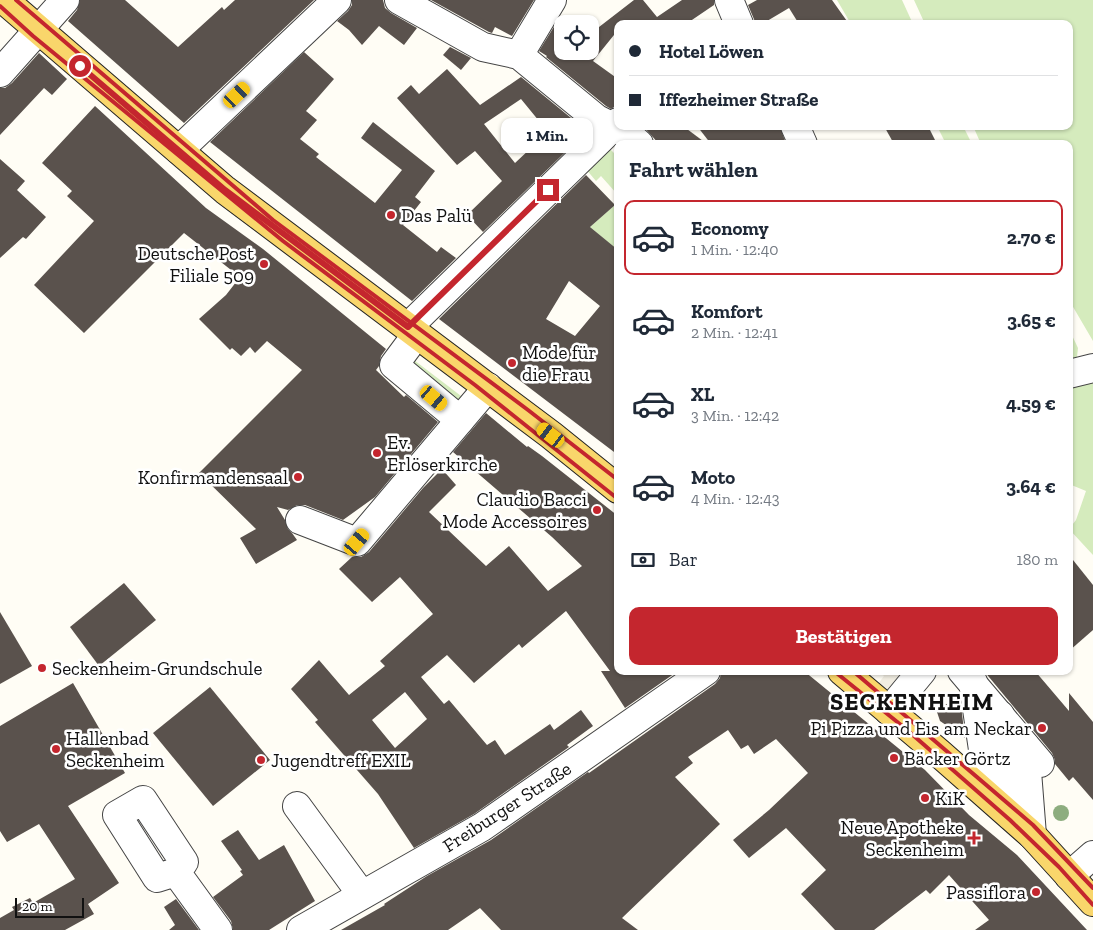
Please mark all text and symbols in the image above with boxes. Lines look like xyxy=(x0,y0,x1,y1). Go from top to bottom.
map controls xyxy=(554,15,599,60)
button: locate xyxy=(554,15,599,60)
text: Hotel Löwen xyxy=(659,40,764,63)
route start xyxy=(69,55,91,77)
car xyxy=(220,79,253,111)
text: Iffezheimer Straße xyxy=(659,88,818,111)
callout: 1 Min. xyxy=(502,118,594,152)
text: 1 Min. xyxy=(526,126,568,145)
text: Fahrt wählen xyxy=(629,156,758,183)
route end xyxy=(537,179,559,201)
place label: Das Palü xyxy=(401,204,472,227)
marker: Das Palü xyxy=(385,209,397,221)
icon: car xyxy=(631,215,676,260)
text: Economy xyxy=(691,217,769,240)
text: 2.70 € xyxy=(1007,226,1056,249)
text: 1 Min. · 12:40 xyxy=(691,240,779,259)
place label: Deutsche Post Filiale 509 xyxy=(137,242,254,287)
marker: Deutsche Post Filiale 509 xyxy=(258,258,270,270)
icon: car xyxy=(631,298,676,343)
text: Komfort xyxy=(691,300,763,323)
text: 3.65 € xyxy=(1007,309,1056,332)
text: 2 Min. · 12:41 xyxy=(691,323,778,342)
place label: Mode für die Frau xyxy=(522,341,596,386)
marker: Mode für die Frau xyxy=(506,357,518,369)
icon: car xyxy=(631,381,676,426)
car xyxy=(417,383,450,413)
text: XL xyxy=(691,383,714,406)
text: 4.59 € xyxy=(1006,392,1056,415)
text: 3 Min. · 12:42 xyxy=(691,406,779,425)
car xyxy=(534,420,567,450)
place label: Ev. Erlöserkirche xyxy=(387,431,498,476)
marker: Ev. Erlöserkirche xyxy=(371,447,383,459)
icon: car xyxy=(631,464,676,509)
place label: Konfirmandensaal xyxy=(138,466,288,489)
text: Moto xyxy=(691,466,735,489)
marker: Konfirmandensaal xyxy=(292,471,304,483)
text: 3.64 € xyxy=(1006,475,1056,498)
place label: Claudio Bacci Mode Accessoires xyxy=(442,488,587,533)
text: 4 Min. · 12:43 xyxy=(691,489,780,508)
marker: Claudio Bacci Mode Accessoires xyxy=(591,504,603,516)
car xyxy=(341,526,372,558)
icon: cash xyxy=(629,546,657,574)
text: Bar xyxy=(669,548,698,571)
text: 180 m xyxy=(1017,550,1058,569)
button: Bestätigen xyxy=(629,607,1058,665)
place label: Seckenheim-Grundschule xyxy=(52,657,262,680)
marker: Seckenheim-Grundschule xyxy=(36,662,48,674)
district label: SECKENHEIM xyxy=(830,687,994,716)
place label: Pi Pizza und Eis am Neckar xyxy=(810,717,1032,740)
marker: Pi Pizza und Eis am Neckar xyxy=(1036,722,1048,734)
place label: Hallenbad Seckenheim xyxy=(66,727,165,772)
marker: Hallenbad Seckenheim xyxy=(50,743,62,755)
place label: Bäcker Görtz xyxy=(904,747,1011,770)
place label: Jugendtreff EXIL xyxy=(271,749,411,772)
marker: Bäcker Görtz xyxy=(888,752,900,764)
marker: Jugendtreff EXIL xyxy=(255,754,267,766)
street label: Freiburger Straße xyxy=(438,757,576,857)
place label: KiK xyxy=(935,787,966,810)
marker: KiK xyxy=(919,792,931,804)
place label: Neue Apotheke Seckenheim xyxy=(841,816,965,861)
marker: Neue Apotheke Seckenheim xyxy=(968,832,980,844)
place label: Passiflora xyxy=(946,881,1026,904)
marker: Passiflora xyxy=(1030,886,1042,898)
scale bar xyxy=(15,895,84,918)
text: 20 m xyxy=(22,898,53,915)

